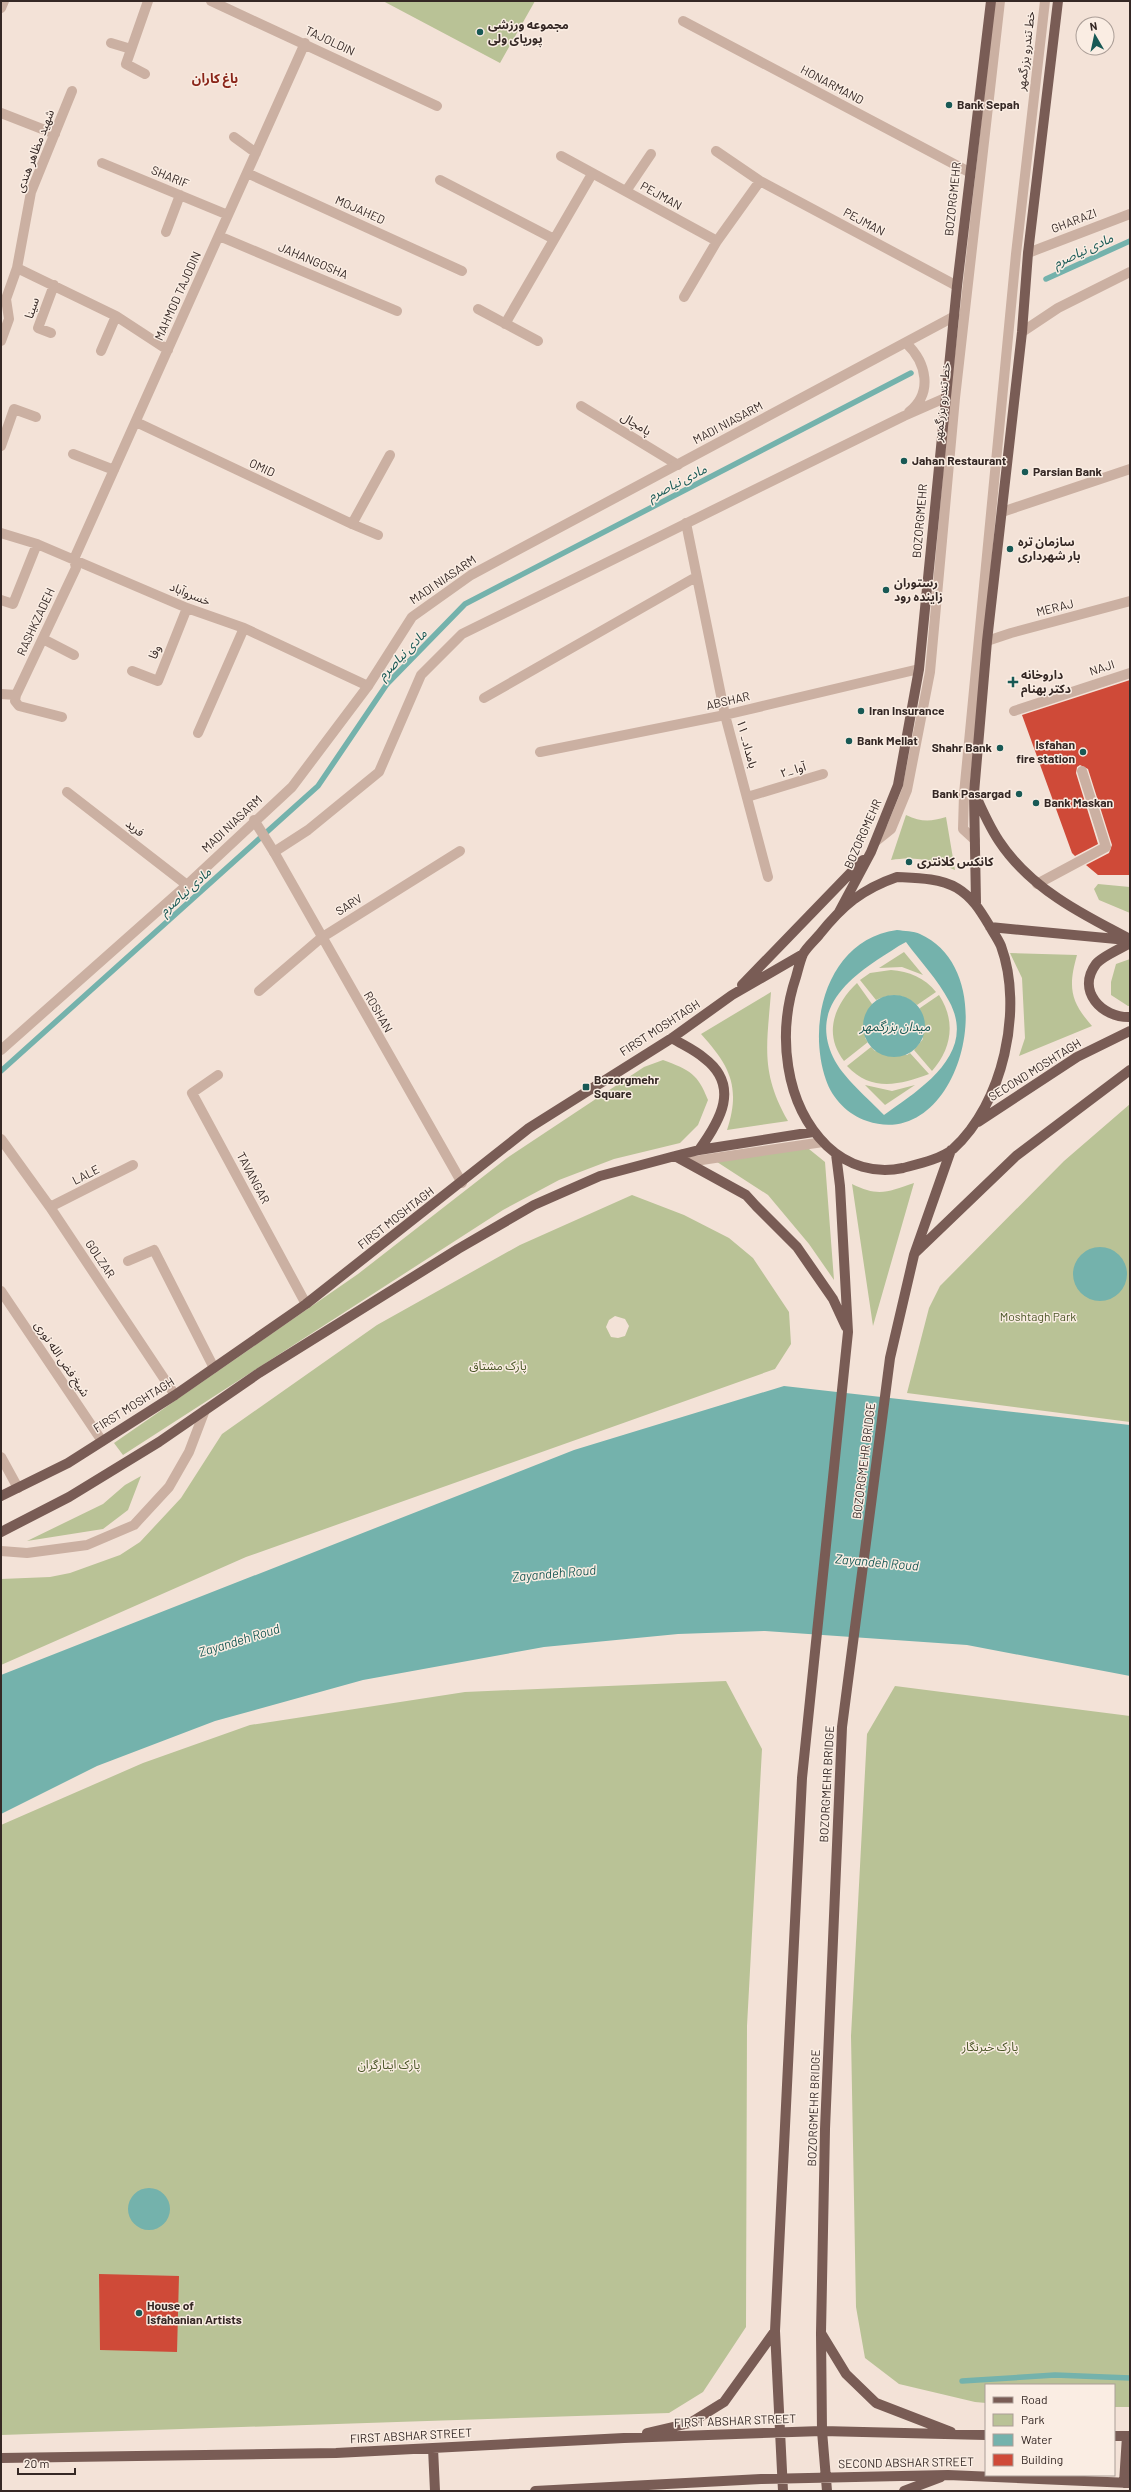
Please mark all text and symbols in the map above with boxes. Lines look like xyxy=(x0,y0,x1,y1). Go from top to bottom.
street label: خط تندرو بزرگمهر xyxy=(1013,10,1038,93)
north arrow xyxy=(1075,16,1115,56)
place label: مجموعه ورزشی پوریای ولی xyxy=(488,17,569,48)
text: N xyxy=(1089,19,1098,33)
street label: TAJOLDIN xyxy=(303,22,358,58)
marker: مجموعه ورزشی پوریای ولی xyxy=(475,27,485,37)
street label: HONARMAND xyxy=(799,62,866,107)
district label: باغ کاران xyxy=(192,70,238,88)
place label: Bank Sepah xyxy=(957,97,1020,111)
marker: Bank Sepah xyxy=(944,100,954,110)
street label: شهید مظاهر هندی xyxy=(12,107,57,194)
street label: BOZORGMEHR xyxy=(941,161,963,237)
street label: SHARIF xyxy=(149,162,191,190)
street label: PEJMAN xyxy=(638,178,685,212)
street label: MOJAHED xyxy=(333,192,387,226)
street label: PEJMAN xyxy=(841,204,888,238)
street label: GHARAZI xyxy=(1049,205,1098,235)
water label: مادی نیاصرم xyxy=(1050,229,1117,274)
street label: JAHANGOSHA xyxy=(276,239,350,281)
street label: MAHMOD TAJODIN xyxy=(151,249,203,342)
street label: سینا xyxy=(21,295,42,320)
street label: خط تندرو بزرگمهر xyxy=(930,361,953,444)
street label: MADI NIASARM xyxy=(690,398,765,446)
street label: پامچال xyxy=(618,409,654,439)
place label: Jahan Restaurant xyxy=(912,453,1007,467)
street label: OMID xyxy=(247,455,277,479)
marker: Jahan Restaurant xyxy=(899,456,909,466)
water label: مادی نیاصرم xyxy=(644,460,711,507)
place label: Parsian Bank xyxy=(1033,464,1103,478)
marker: Parsian Bank xyxy=(1020,467,1030,477)
street label: BOZORGMEHR xyxy=(909,483,929,559)
place label: سازمان تره بار شهرداری xyxy=(1018,534,1081,563)
marker: سازمان تره بار شهرداری xyxy=(1005,544,1015,554)
street label: MADI NIASARM xyxy=(407,552,478,607)
place label: رستوران زاینده رود xyxy=(894,575,943,604)
street label: خسروآباد xyxy=(168,579,213,609)
street label: RASHKZADEH xyxy=(13,585,57,658)
marker: رستوران زاینده رود xyxy=(881,585,891,595)
street label: MERAJ xyxy=(1035,596,1075,618)
water label: مادی نیاصرم xyxy=(373,625,432,685)
street label: وفا xyxy=(145,642,164,661)
street label: NAJI xyxy=(1087,656,1116,678)
place label: داروخانه دکتر بهنام xyxy=(1021,667,1071,698)
marker: داروخانه دکتر بهنام xyxy=(1008,677,1018,687)
street label: ABSHAR xyxy=(705,688,751,712)
place label: Iran Insurance xyxy=(869,703,945,717)
marker: Iran Insurance xyxy=(856,706,866,716)
street label: ۱۱ _بامداد xyxy=(734,718,761,770)
place label: Bank Mellat xyxy=(857,733,918,747)
marker: Bank Mellat xyxy=(844,736,854,746)
place label: Isfahan fire station xyxy=(1016,737,1075,765)
place label: Shahr Bank xyxy=(932,740,993,754)
marker: Shahr Bank xyxy=(995,743,1005,753)
marker: Isfahan fire station xyxy=(1078,747,1088,757)
street label: ۲_ آوا xyxy=(778,758,808,781)
place label: Bank Pasargad xyxy=(932,786,1011,800)
marker: Bank Pasargad xyxy=(1014,789,1024,799)
street label: MADI NIASARM xyxy=(198,792,264,855)
place label: Bank Maskan xyxy=(1044,795,1113,809)
street label: BOZORGMEHR xyxy=(840,797,884,871)
marker: Bank Maskan xyxy=(1031,798,1041,808)
street label: فرید xyxy=(123,816,148,840)
place label: کانکس کلانتری xyxy=(917,854,994,869)
marker: کانکس کلانتری xyxy=(904,857,914,867)
water label: مادی نیاصرم xyxy=(155,864,216,921)
street label: SARV xyxy=(333,891,364,918)
street label: ROSHAN xyxy=(362,988,396,1035)
street label: FIRST MOSHTAGH xyxy=(617,996,702,1058)
water label: میدان بزرگمهر xyxy=(859,1018,930,1035)
street label: SECOND MOSHTAGH xyxy=(986,1035,1083,1103)
place label: Bozorgmehr Square xyxy=(594,1072,659,1100)
marker: Bozorgmehr Square xyxy=(581,1082,591,1092)
street label: TAVANGAR xyxy=(235,1149,273,1206)
street label: LALE xyxy=(70,1161,102,1187)
street label: FIRST MOSHTAGH xyxy=(355,1183,436,1251)
street label: GOLZAR xyxy=(83,1237,119,1280)
park label: Moshtagh Park xyxy=(1000,1309,1076,1323)
street label: شیخ فض الله نوری xyxy=(30,1318,93,1401)
park label: پارک مشتاق xyxy=(469,1358,527,1374)
street label: FIRST MOSHTAGH xyxy=(90,1374,176,1435)
street label: BOZORGMEHR BRIDGE xyxy=(849,1402,877,1520)
water label: Zayandeh Roud xyxy=(834,1550,920,1574)
water label: Zayandeh Roud xyxy=(511,1561,597,1585)
water label: Zayandeh Roud xyxy=(196,1620,282,1660)
street label: BOZORGMEHR BRIDGE xyxy=(816,1725,836,1843)
park label: پارک خبرنگار xyxy=(961,2039,1018,2055)
street label: BOZORGMEHR BRIDGE xyxy=(804,2049,822,2167)
park label: پارک ایثارگران xyxy=(358,2057,420,2073)
place label: House of Isfahanian Artists xyxy=(147,2298,242,2326)
marker: House of Isfahanian Artists xyxy=(134,2308,144,2318)
legend xyxy=(985,2384,1115,2476)
text: Road xyxy=(1021,2392,1048,2406)
street label: FIRST ABSHAR STREET xyxy=(674,2411,796,2429)
text: Park xyxy=(1021,2412,1045,2426)
street label: FIRST ABSHAR STREET xyxy=(350,2425,473,2445)
text: Water xyxy=(1021,2432,1053,2446)
scale bar xyxy=(18,2450,75,2476)
text: Building xyxy=(1021,2452,1063,2466)
street label: SECOND ABSHAR STREET xyxy=(838,2454,974,2470)
text: 20 m xyxy=(24,2456,50,2470)

